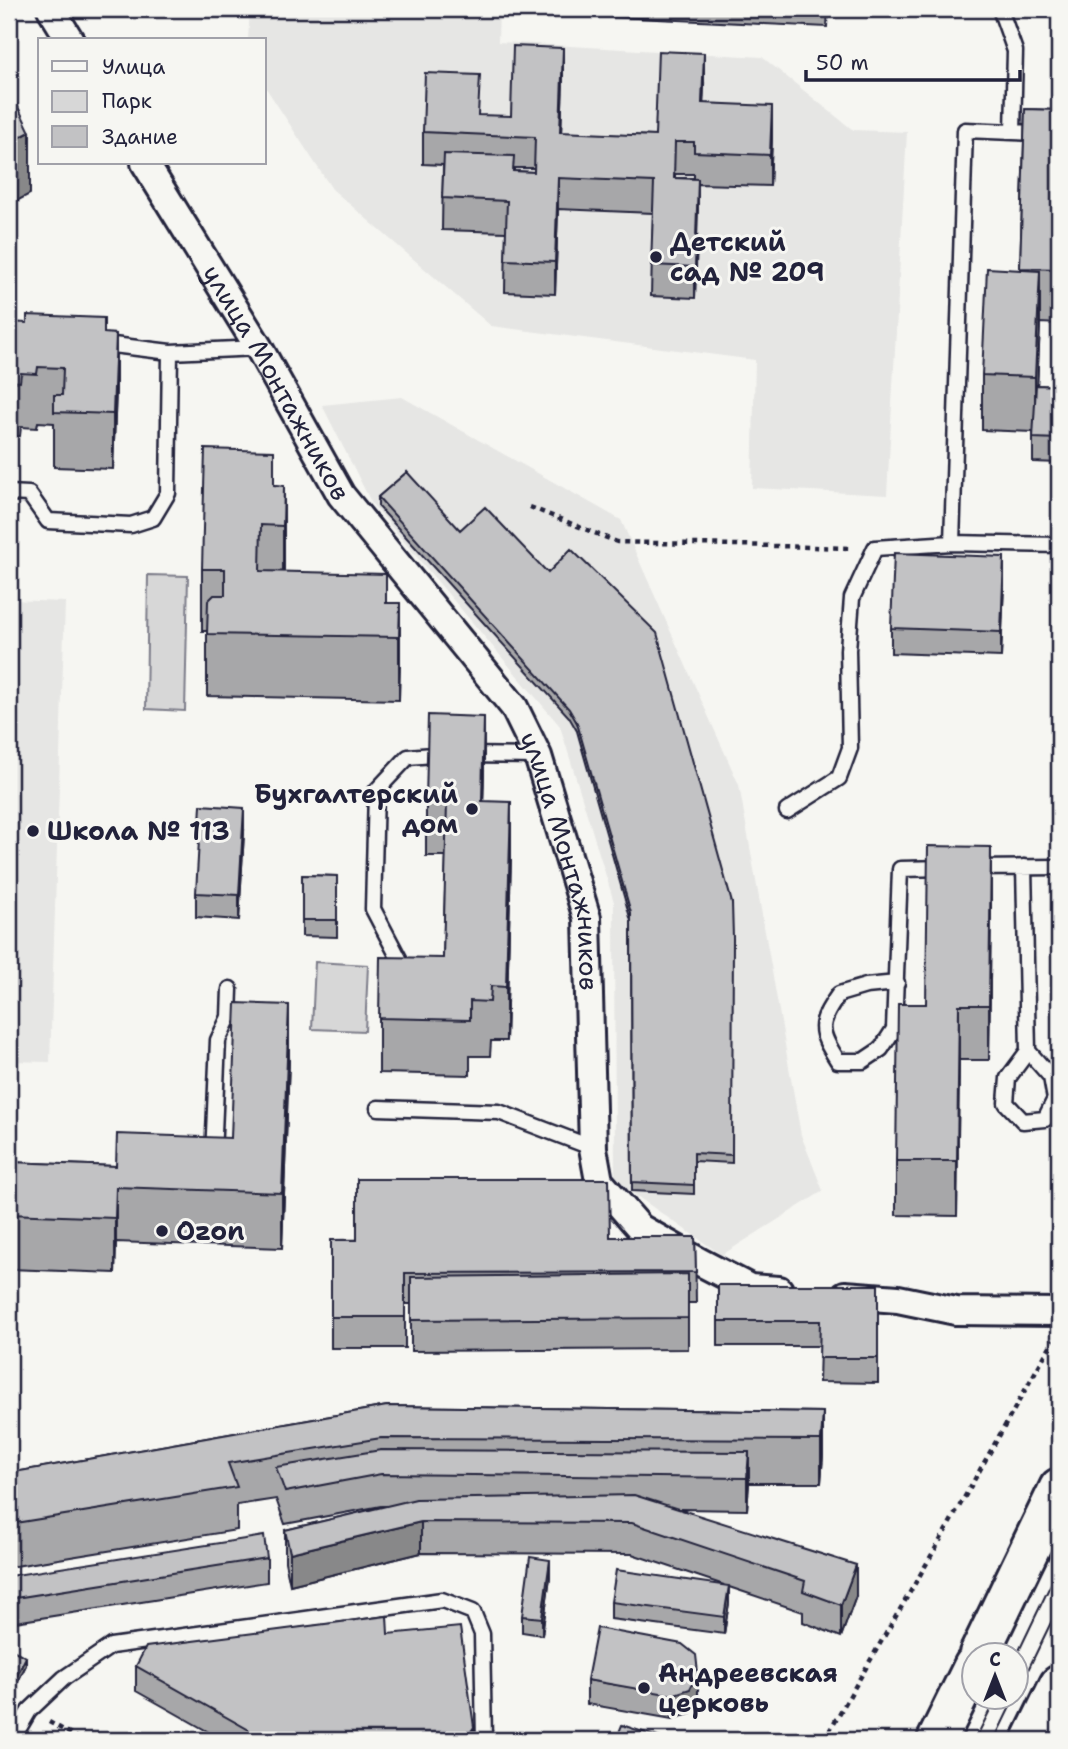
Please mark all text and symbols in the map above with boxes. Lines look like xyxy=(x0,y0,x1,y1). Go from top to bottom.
legend xyxy=(38,38,266,164)
scale bar xyxy=(806,38,1019,82)
text: 50 m xyxy=(816,49,869,77)
text: Улица xyxy=(102,53,165,81)
text: Парк xyxy=(102,87,152,115)
text: Здание xyxy=(102,123,178,151)
place label: Детский сад № 209 xyxy=(670,224,825,289)
marker: Детский сад № 209 xyxy=(648,249,664,265)
street label: улица Монтажников xyxy=(195,258,359,507)
street label: улица Монтажников xyxy=(512,725,607,991)
place label: Бухгалтерский дом xyxy=(254,776,458,841)
marker: Бухгалтерский дом xyxy=(464,801,480,817)
place label: Школа № 113 xyxy=(47,813,230,848)
marker: Школа № 113 xyxy=(25,823,41,839)
place label: Ozon xyxy=(176,1213,245,1248)
marker: Ozon xyxy=(154,1223,170,1239)
north arrow xyxy=(960,1640,1030,1710)
text: С xyxy=(989,1647,1001,1672)
place label: Андреевская церковь xyxy=(658,1655,838,1720)
marker: Андреевская церковь xyxy=(636,1680,652,1696)

